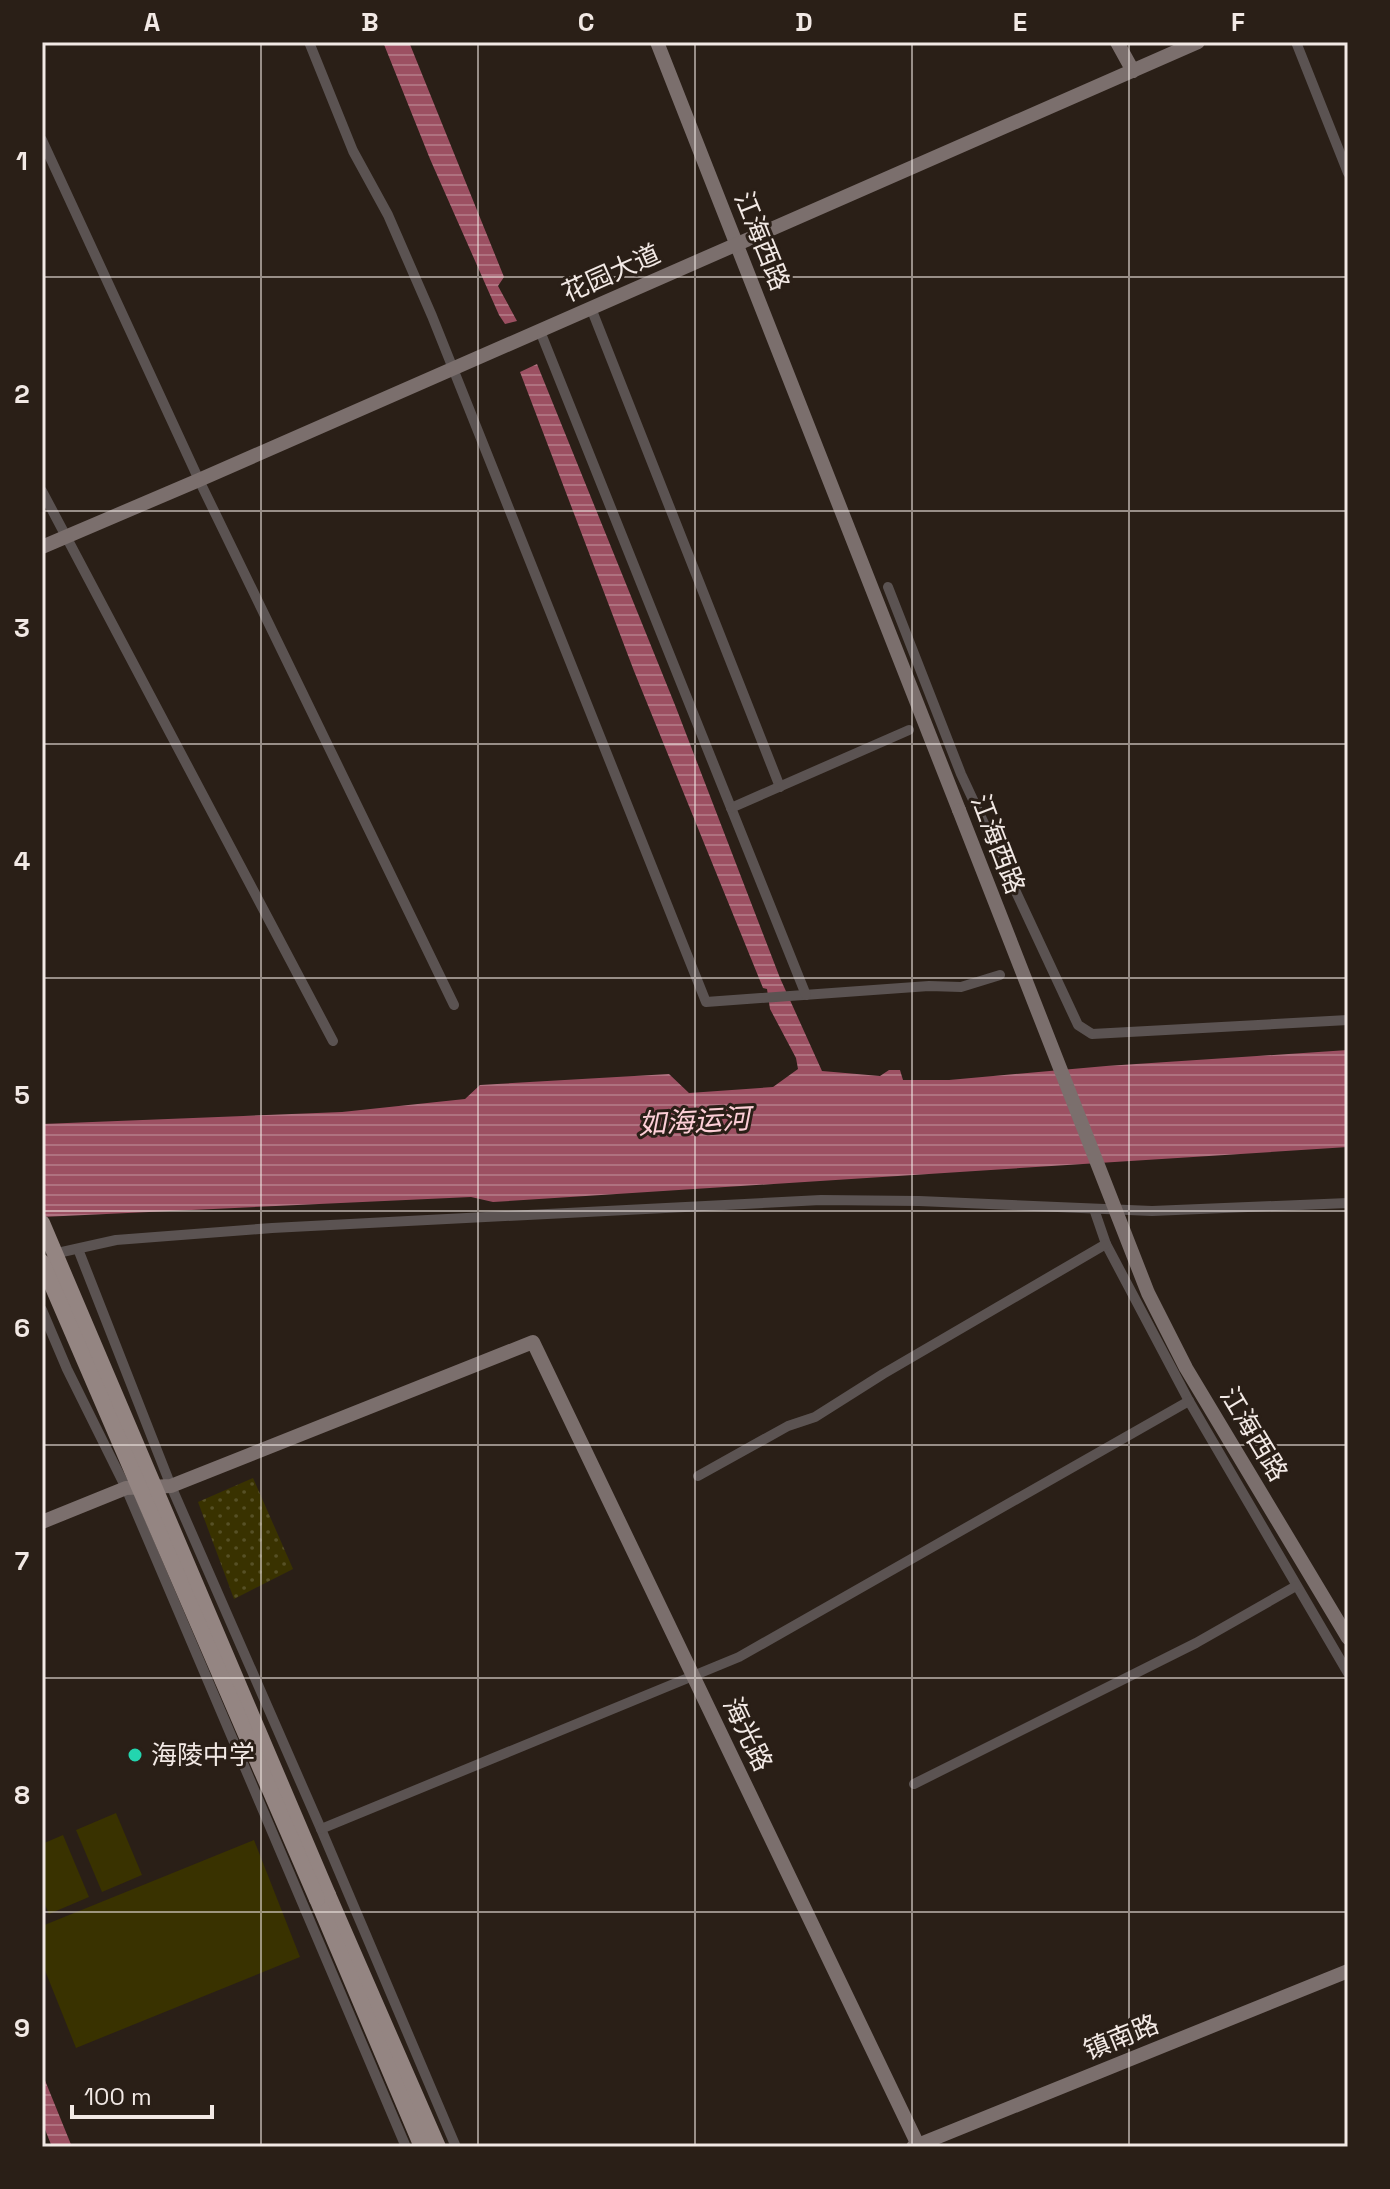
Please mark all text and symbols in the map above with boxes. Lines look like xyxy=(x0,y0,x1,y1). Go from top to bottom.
text: A xyxy=(144,5,161,39)
text: B xyxy=(361,5,379,39)
text: C xyxy=(578,5,594,39)
text: D xyxy=(795,5,813,39)
text: E xyxy=(1013,5,1027,39)
text: F xyxy=(1231,5,1245,39)
text: 1 xyxy=(16,144,28,178)
street label: 江海西路 xyxy=(727,186,797,296)
street label: 花园大道 xyxy=(557,236,665,310)
text: 2 xyxy=(14,377,30,411)
text: 3 xyxy=(14,611,30,645)
street label: 江海西路 xyxy=(963,789,1033,899)
text: 4 xyxy=(14,844,30,878)
text: 5 xyxy=(14,1078,30,1112)
water label: 如海运河 xyxy=(637,1100,756,1142)
text: 6 xyxy=(14,1311,30,1345)
street label: 江海西路 xyxy=(1213,1381,1295,1487)
text: 7 xyxy=(15,1544,29,1578)
street label: 海光路 xyxy=(716,1691,780,1777)
place label: 海陵中学 xyxy=(151,1738,255,1772)
marker: 海陵中学 xyxy=(126,1746,144,1764)
text: 8 xyxy=(14,1778,30,1812)
street label: 镇南路 xyxy=(1078,2007,1164,2067)
text: 9 xyxy=(14,2011,30,2045)
scale bar xyxy=(72,2069,212,2119)
text: 100 m xyxy=(84,2081,152,2112)

